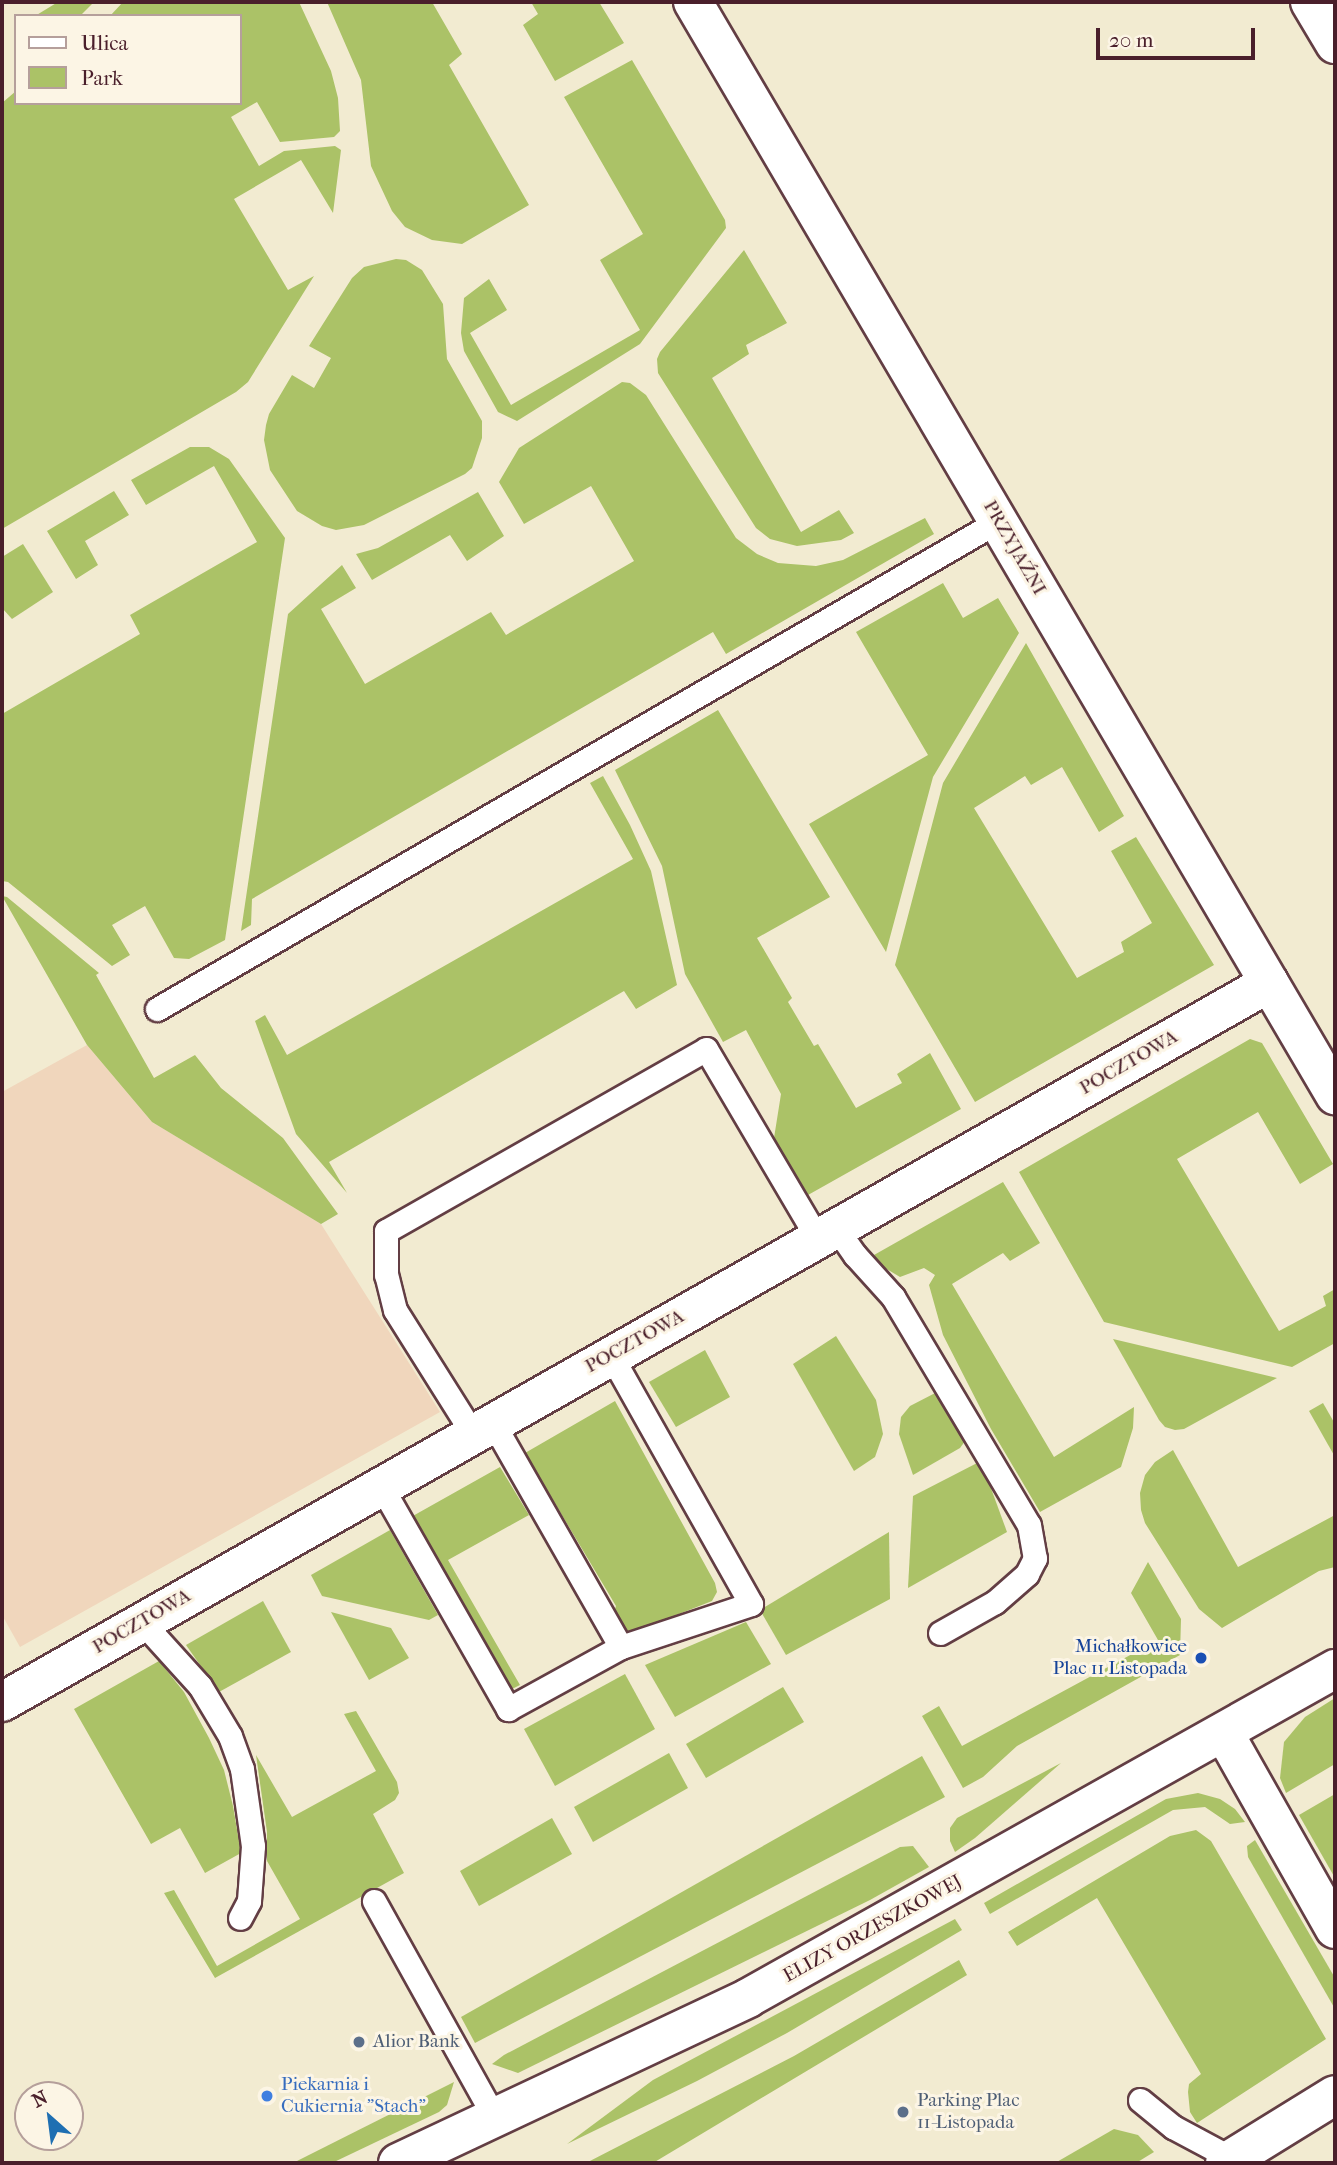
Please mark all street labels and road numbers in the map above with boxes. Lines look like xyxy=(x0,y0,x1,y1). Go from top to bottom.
street label: PRZYJAŹNI xyxy=(978,497,1050,599)
street label: POCZTOWA xyxy=(1076,1026,1182,1100)
street label: POCZTOWA xyxy=(582,1306,688,1378)
street label: POCZTOWA xyxy=(89,1585,195,1659)
street label: ELIZY ORZESZKOWEJ xyxy=(780,1870,966,1988)

